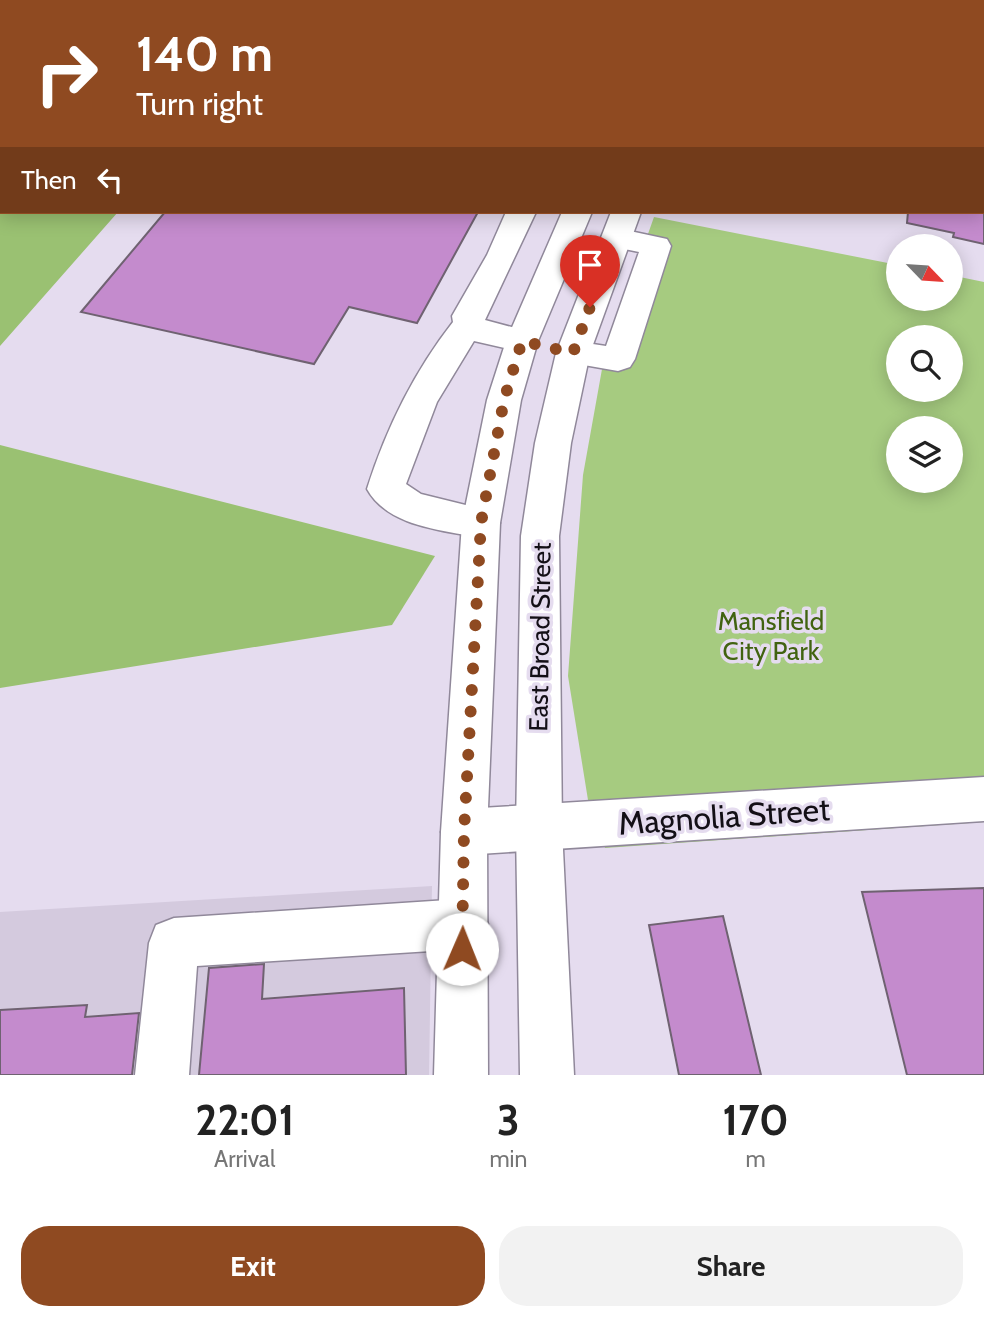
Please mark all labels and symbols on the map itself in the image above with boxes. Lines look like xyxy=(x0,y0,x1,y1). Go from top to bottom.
north arrow xyxy=(886,234,962,312)
pin xyxy=(560,235,620,307)
street label: East Broad Street xyxy=(522,542,558,732)
park label: Mansfield City Park xyxy=(718,605,824,667)
street label: Magnolia Street xyxy=(617,789,831,843)
position arrow xyxy=(425,912,499,986)

